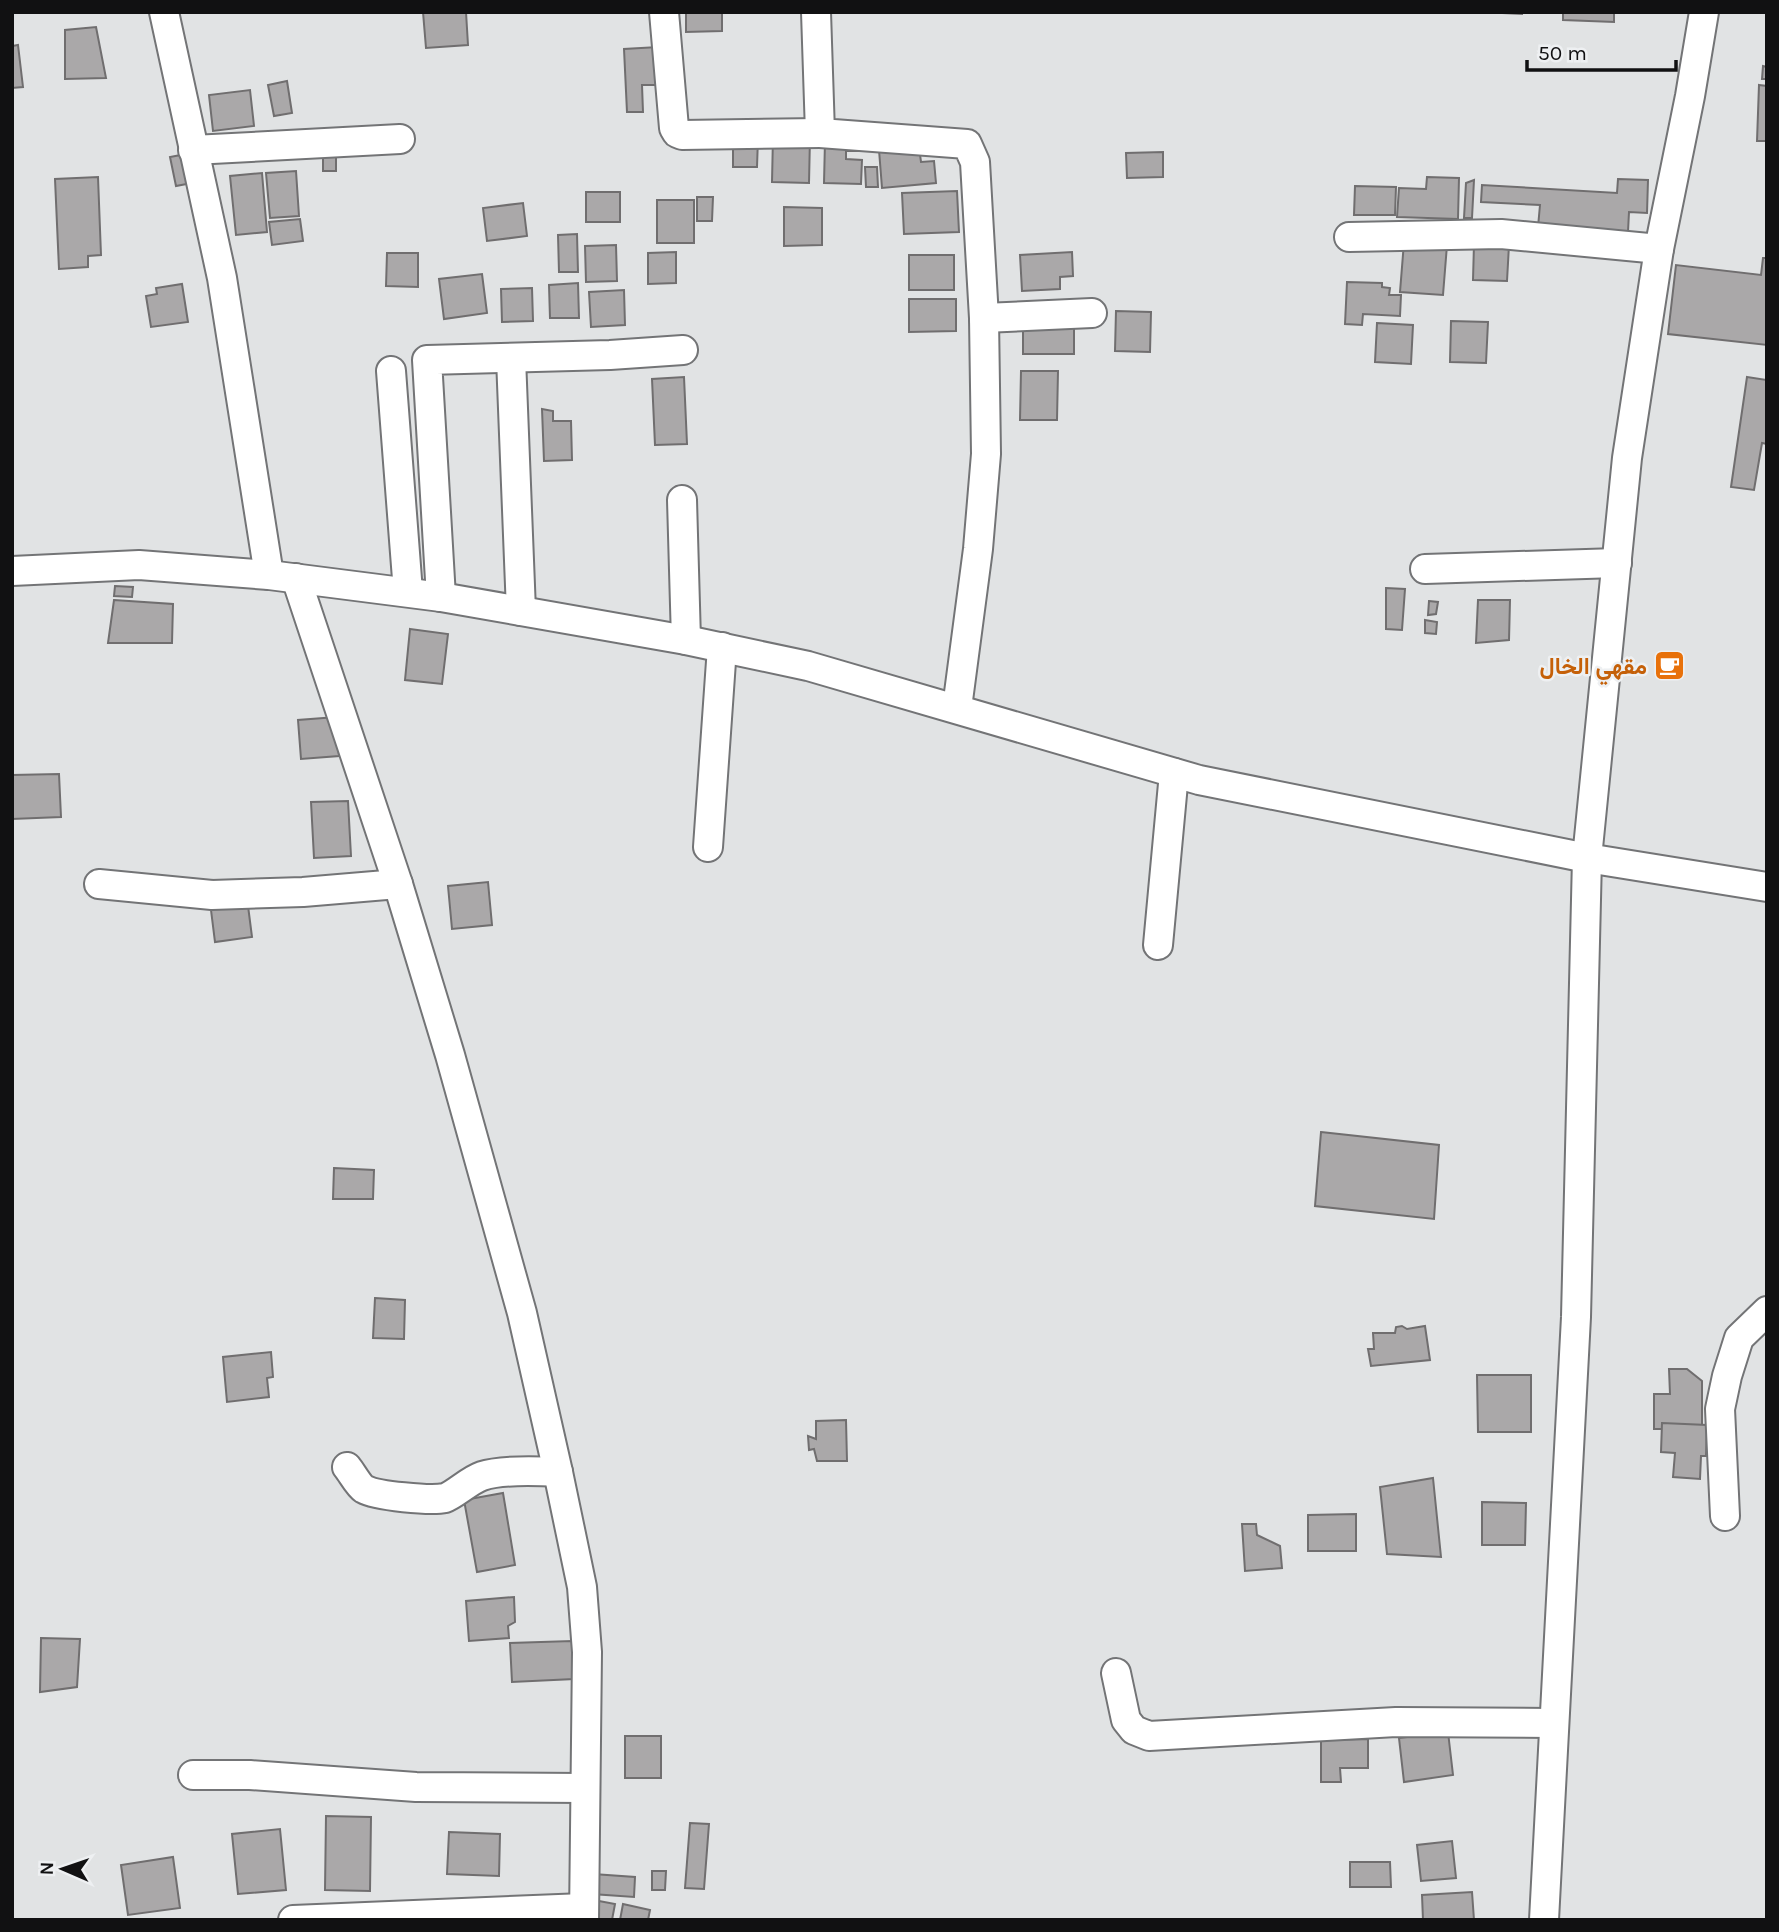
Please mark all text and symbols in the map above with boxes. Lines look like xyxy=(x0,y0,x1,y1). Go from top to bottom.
scale bar xyxy=(1527,28,1676,72)
text: 50 m xyxy=(1538,41,1587,65)
cafe icon: مقهي الخال xyxy=(1653,649,1687,683)
place label: مقهي الخال xyxy=(1540,653,1647,686)
north arrow xyxy=(28,1834,98,1904)
text: N xyxy=(36,1861,58,1876)

